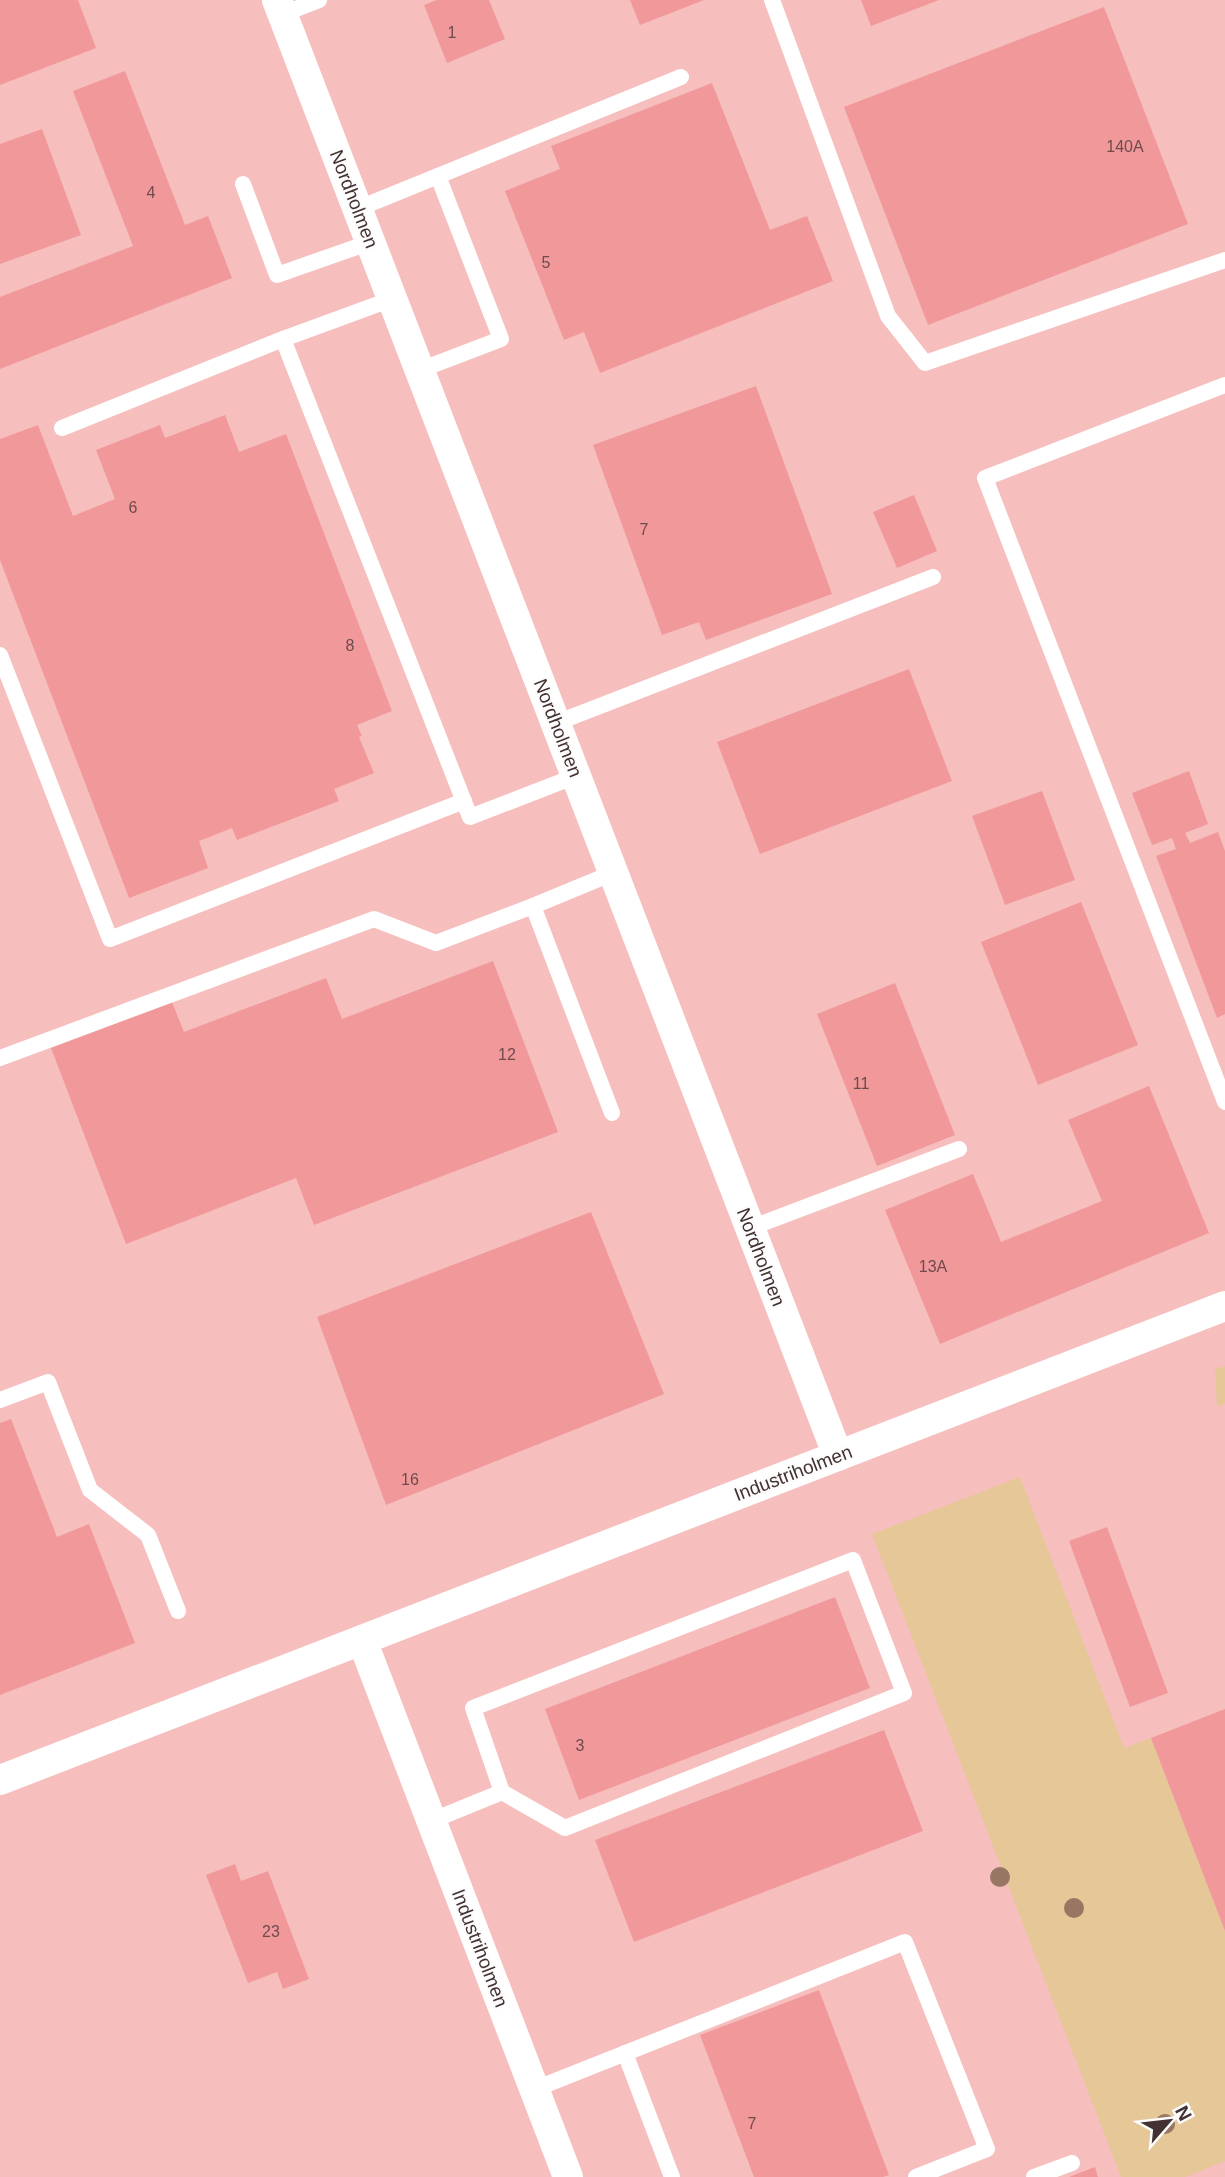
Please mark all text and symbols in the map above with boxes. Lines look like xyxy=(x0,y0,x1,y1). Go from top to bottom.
house number: 1 xyxy=(448,24,457,41)
house number: 140A xyxy=(1106,138,1144,155)
street label: Nordholmen xyxy=(326,147,382,251)
house number: 4 xyxy=(147,184,156,201)
house number: 5 xyxy=(542,254,551,271)
house number: 6 xyxy=(129,499,138,516)
house number: 7 xyxy=(640,521,649,538)
house number: 8 xyxy=(346,637,355,654)
street label: Nordholmen xyxy=(530,676,586,780)
house number: 12 xyxy=(498,1046,516,1063)
house number: 11 xyxy=(853,1075,869,1092)
street label: Nordholmen xyxy=(733,1205,789,1309)
house number: 13A xyxy=(919,1258,948,1275)
street label: Industriholmen xyxy=(731,1441,855,1505)
house number: 16 xyxy=(401,1471,419,1488)
house number: 3 xyxy=(576,1737,585,1754)
street label: Industriholmen xyxy=(448,1886,512,2010)
house number: 23 xyxy=(262,1923,280,1940)
north arrow xyxy=(1134,2086,1204,2156)
text: N xyxy=(1171,2102,1196,2124)
house number: 7 xyxy=(748,2115,757,2132)

